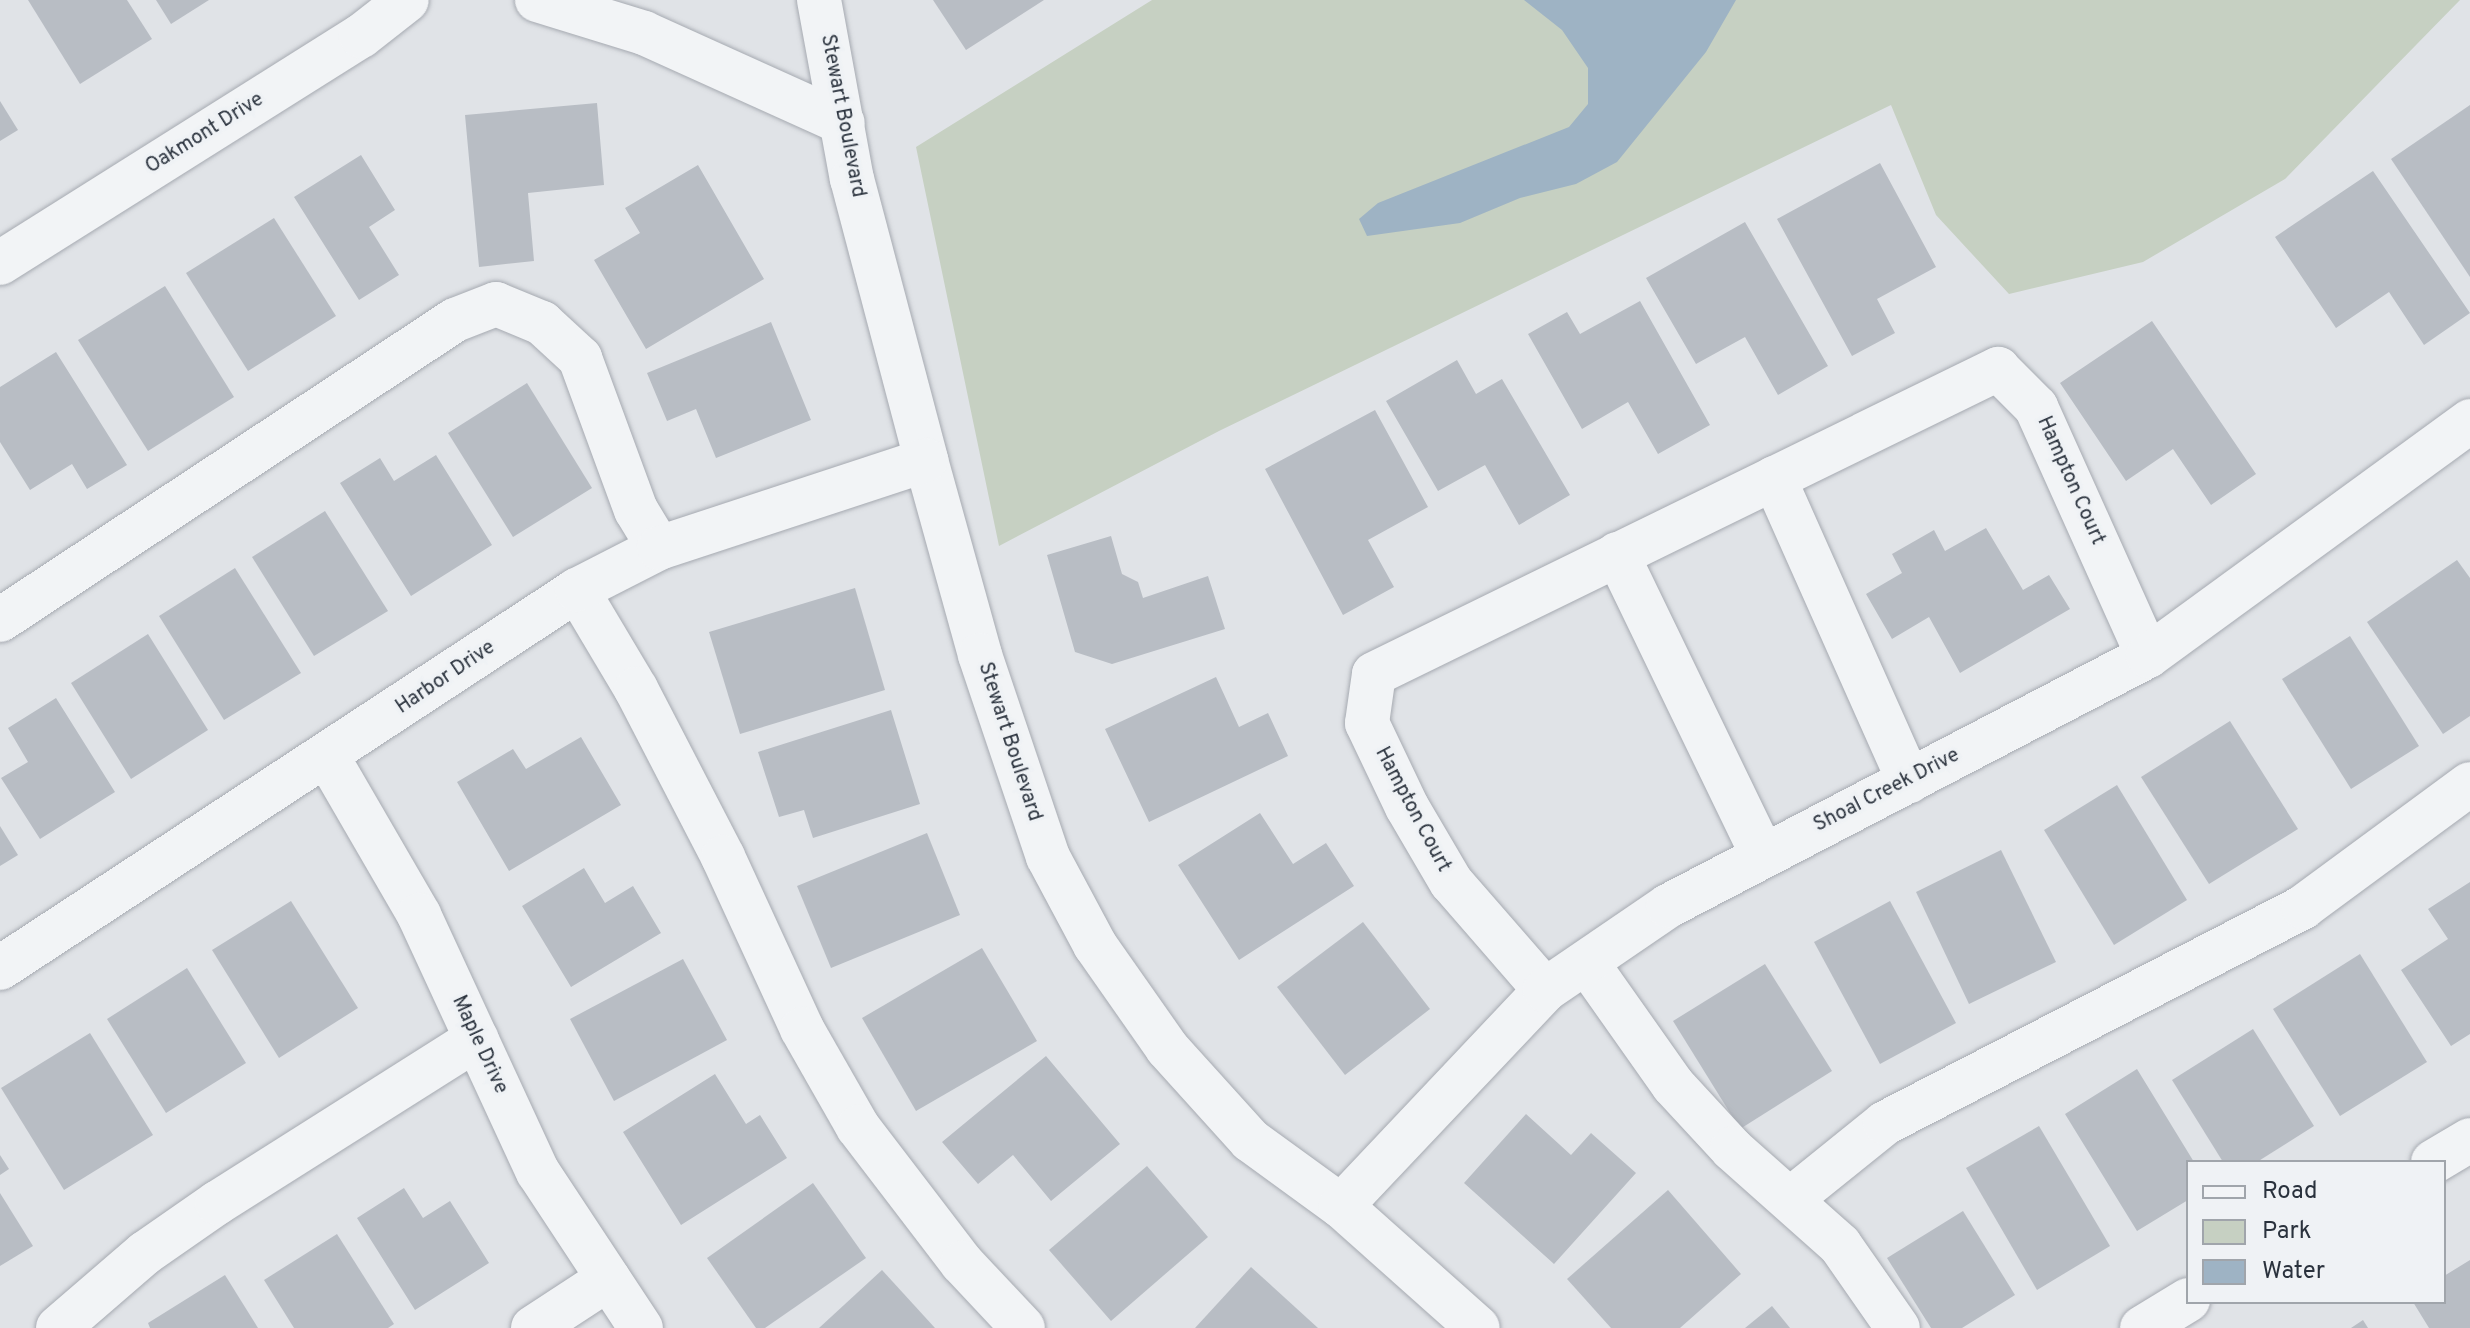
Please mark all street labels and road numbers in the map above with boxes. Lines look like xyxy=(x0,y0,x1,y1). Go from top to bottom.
street label: Stewart Boulevard xyxy=(814,33,870,199)
street label: Oakmont Drive xyxy=(142,88,268,180)
street label: Hampton Court xyxy=(2031,413,2109,549)
street label: Harbor Drive xyxy=(392,636,500,720)
street label: Stewart Boulevard xyxy=(972,660,1046,824)
street label: Hampton Court xyxy=(1369,743,1455,877)
street label: Shoal Creek Drive xyxy=(1810,744,1964,838)
street label: Maple Drive xyxy=(446,992,512,1098)

